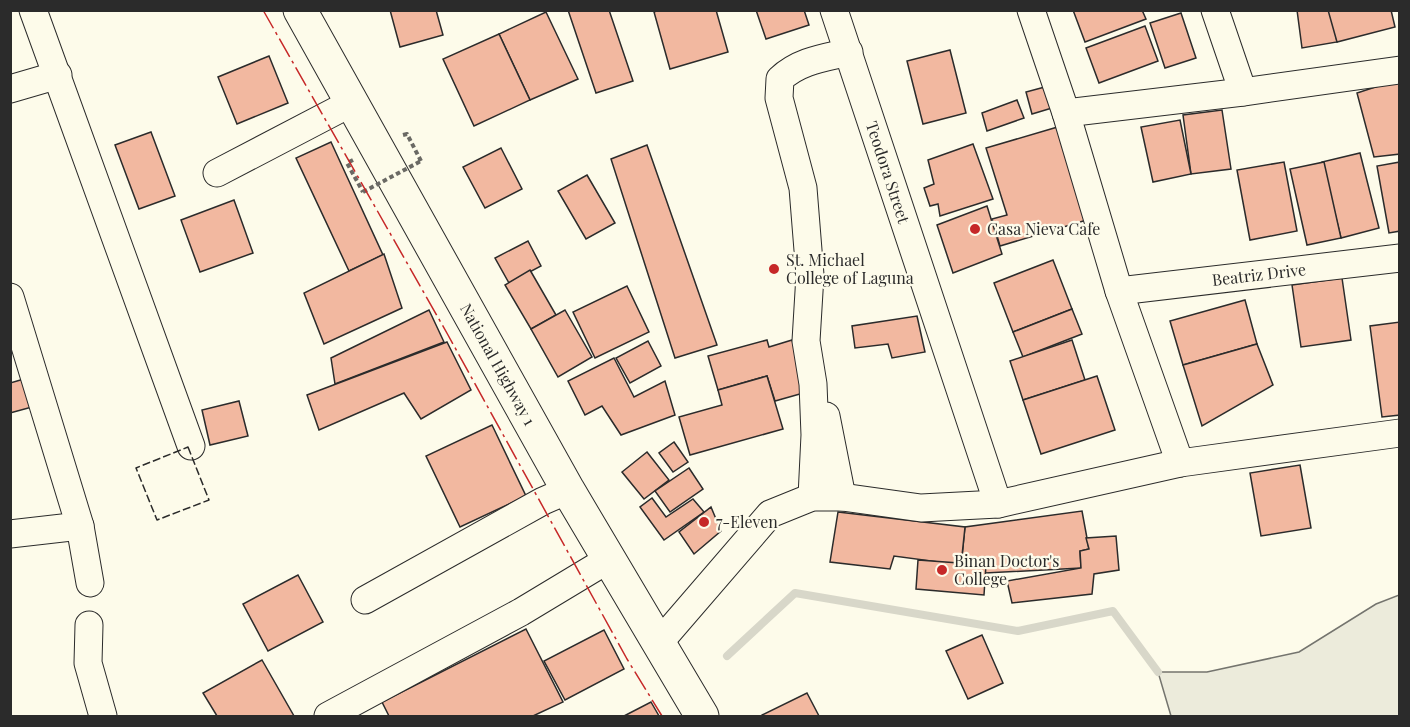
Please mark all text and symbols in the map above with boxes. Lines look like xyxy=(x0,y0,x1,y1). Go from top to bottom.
street label: Teodora Street xyxy=(862,118,915,226)
place label: Casa Nieva Cafe xyxy=(987,218,1100,239)
marker: Casa Nieva Cafe xyxy=(968,222,982,236)
place label: St. Michael College of Laguna xyxy=(786,249,914,288)
street label: Beatriz Drive xyxy=(1211,258,1307,290)
marker: St. Michael College of Laguna xyxy=(767,262,781,276)
street label: National Highway 1 xyxy=(456,300,541,429)
place label: 7-Eleven xyxy=(716,511,778,532)
marker: 7-Eleven xyxy=(697,515,711,529)
place label: Binan Doctor's College xyxy=(954,550,1059,589)
marker: Binan Doctor's College xyxy=(935,563,949,577)

